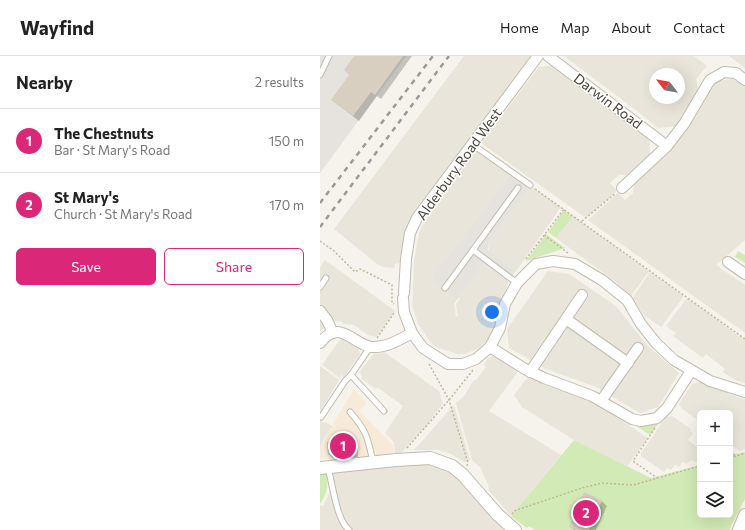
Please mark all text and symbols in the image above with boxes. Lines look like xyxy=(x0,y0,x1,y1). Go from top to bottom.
text: Wayfind xyxy=(20,16,94,39)
text: Home xyxy=(500,19,539,36)
text: Map xyxy=(561,19,589,36)
text: About xyxy=(611,19,651,36)
text: Contact xyxy=(673,19,725,36)
north arrow xyxy=(649,68,685,104)
street label: Darwin Road xyxy=(571,69,646,132)
text: Nearby xyxy=(16,72,73,93)
text: 2 results xyxy=(255,74,304,90)
street label: Alderbury Road West xyxy=(412,104,505,223)
text: The Chestnuts xyxy=(54,124,154,142)
text: 1 xyxy=(26,133,32,149)
text: 150 m xyxy=(269,133,304,149)
text: Bar · St Mary's Road xyxy=(54,142,170,158)
text: St Mary's xyxy=(54,188,119,206)
text: 2 xyxy=(25,197,33,213)
text: 170 m xyxy=(269,197,304,213)
text: Church · St Mary's Road xyxy=(54,206,192,222)
button: Save xyxy=(16,248,156,285)
button: Share xyxy=(164,248,304,285)
your location xyxy=(482,302,502,322)
map controls xyxy=(697,410,733,518)
button: + xyxy=(697,410,733,446)
pin: 1 xyxy=(330,431,356,461)
button: − xyxy=(697,446,733,482)
button: layers xyxy=(697,482,733,518)
pin: 2 xyxy=(573,498,599,528)

